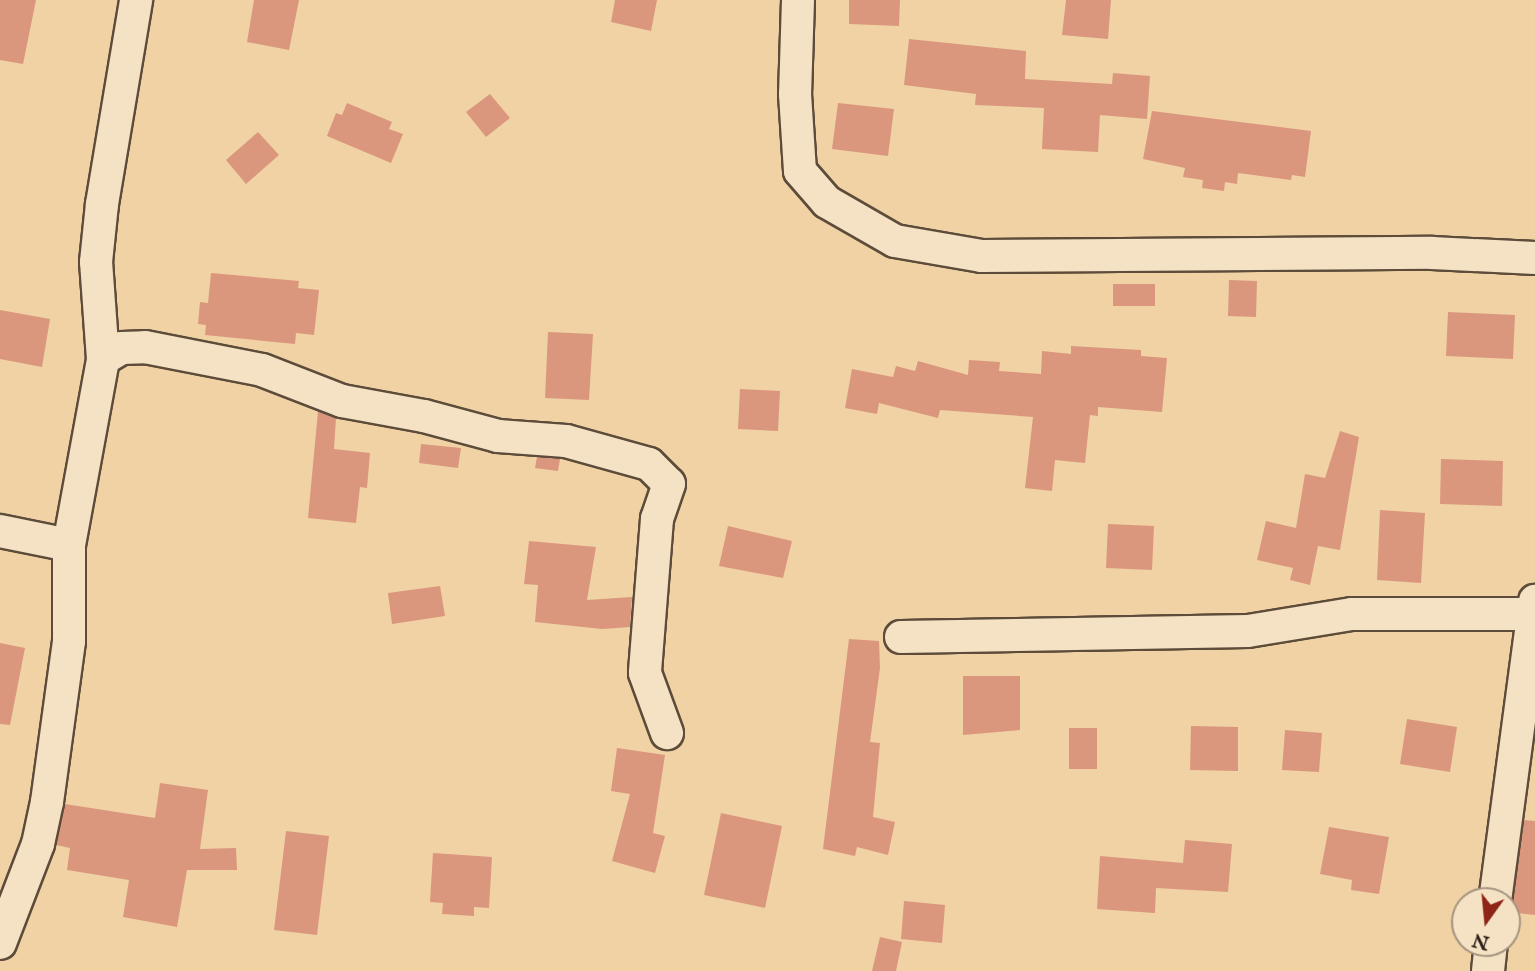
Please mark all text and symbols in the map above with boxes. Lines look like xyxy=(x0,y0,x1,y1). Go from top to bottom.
north arrow xyxy=(1451,887,1521,957)
text: N xyxy=(1470,927,1492,954)

